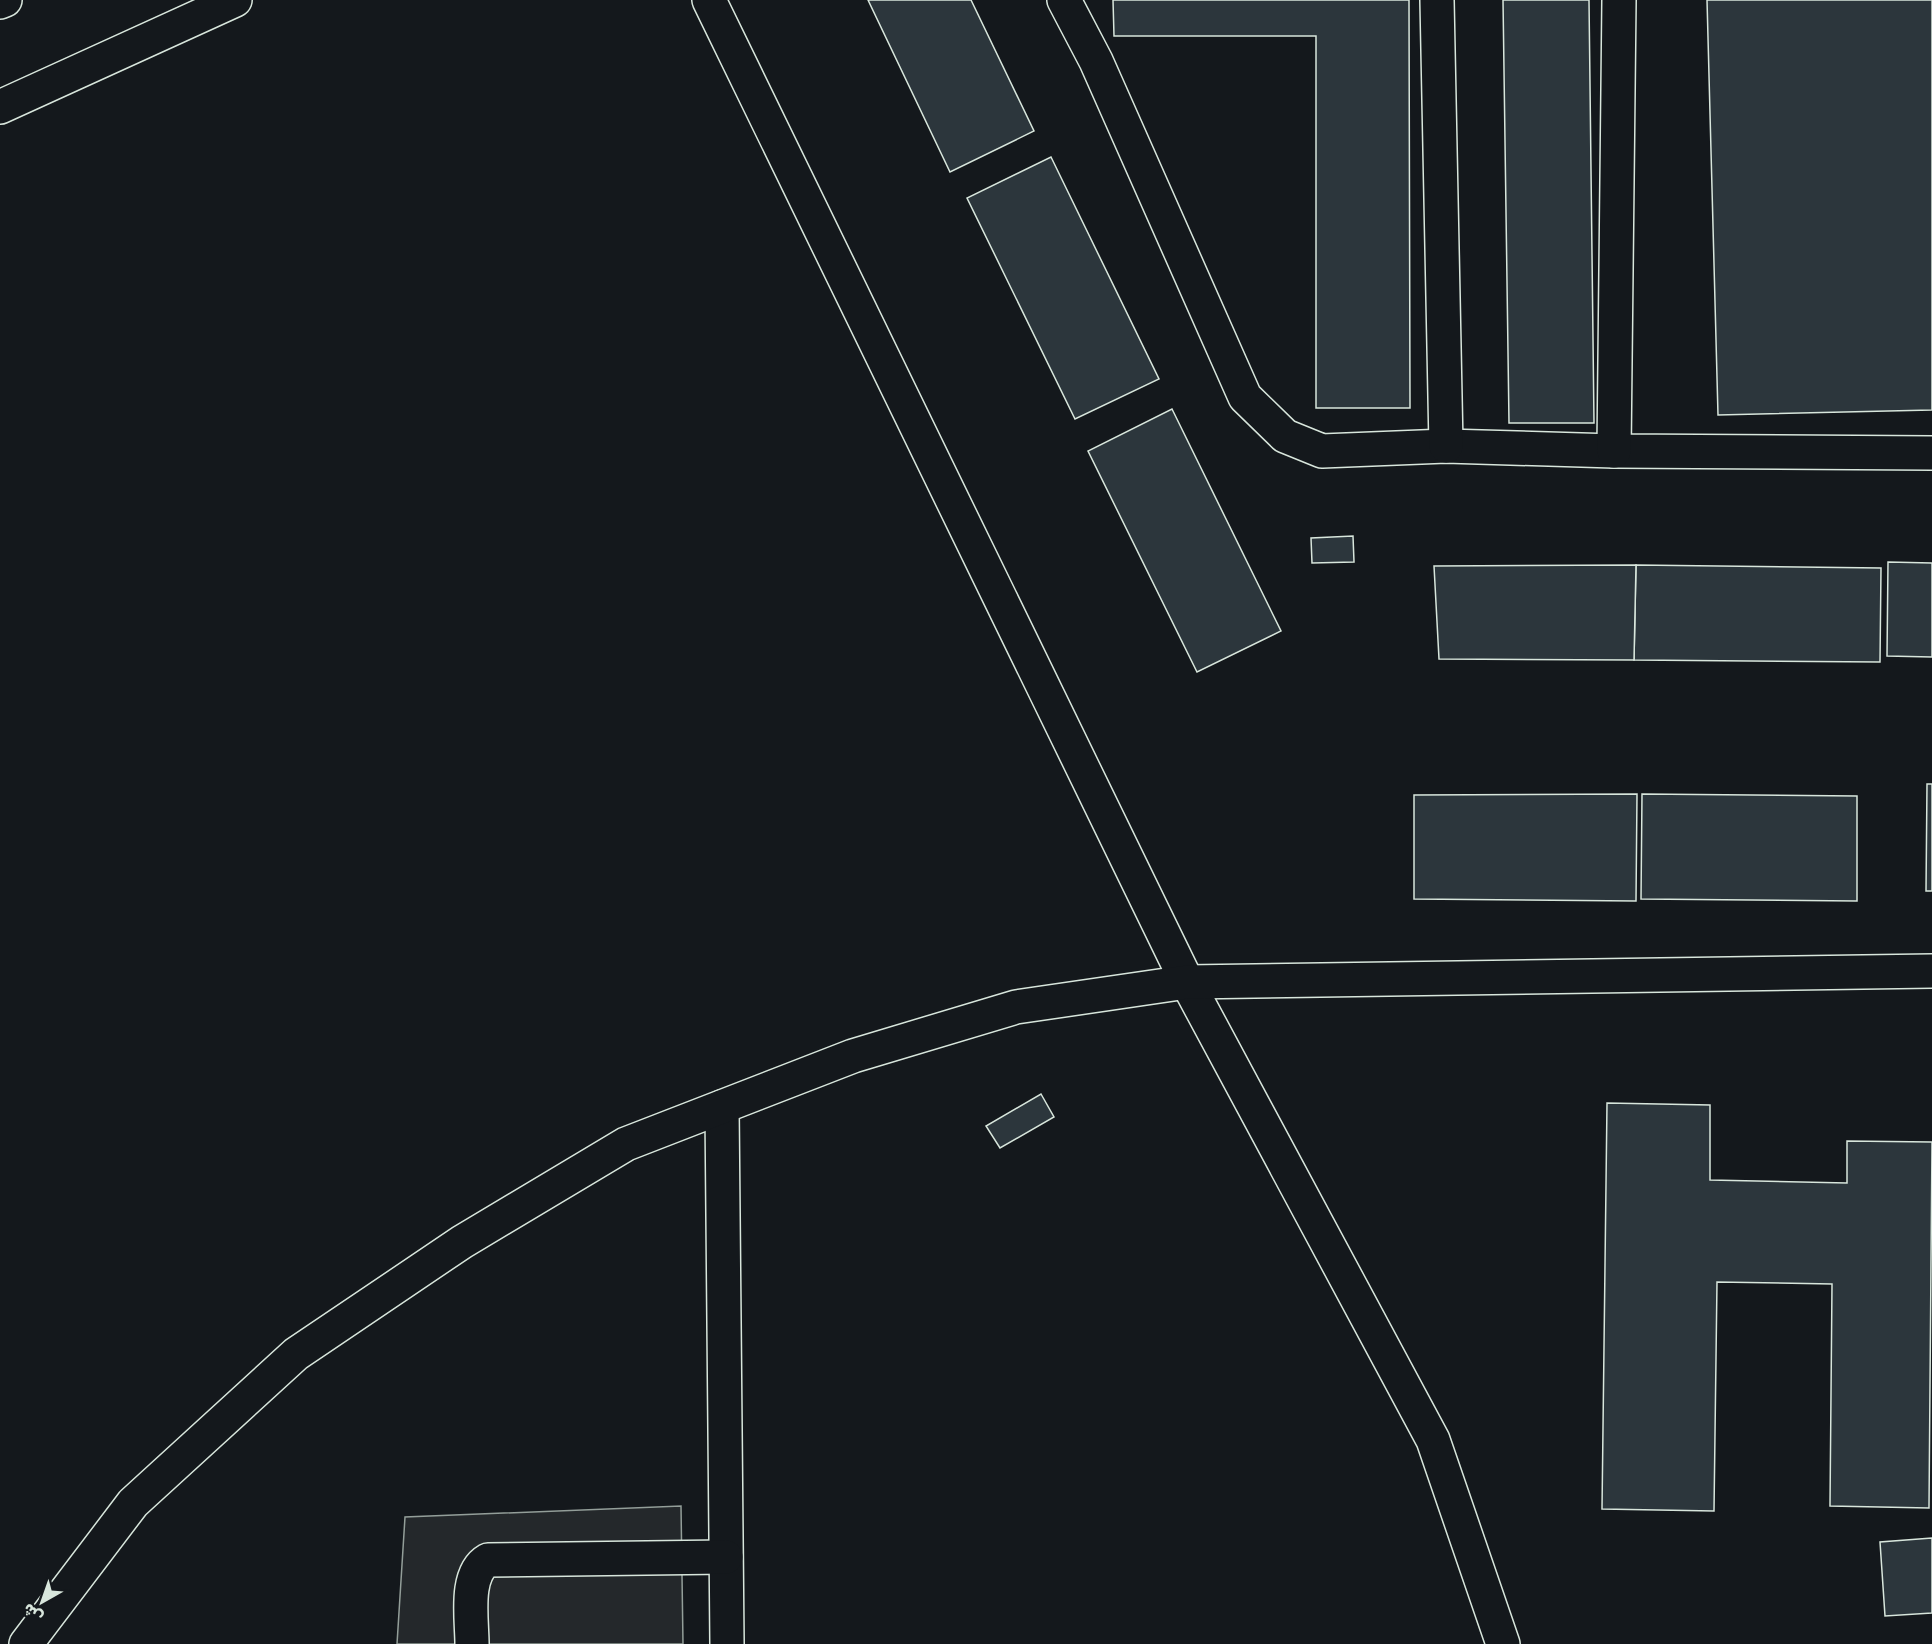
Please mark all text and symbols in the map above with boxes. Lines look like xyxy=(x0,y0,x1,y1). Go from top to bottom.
north arrow xyxy=(12,1572,72,1632)
text: ش xyxy=(19,1599,47,1627)

